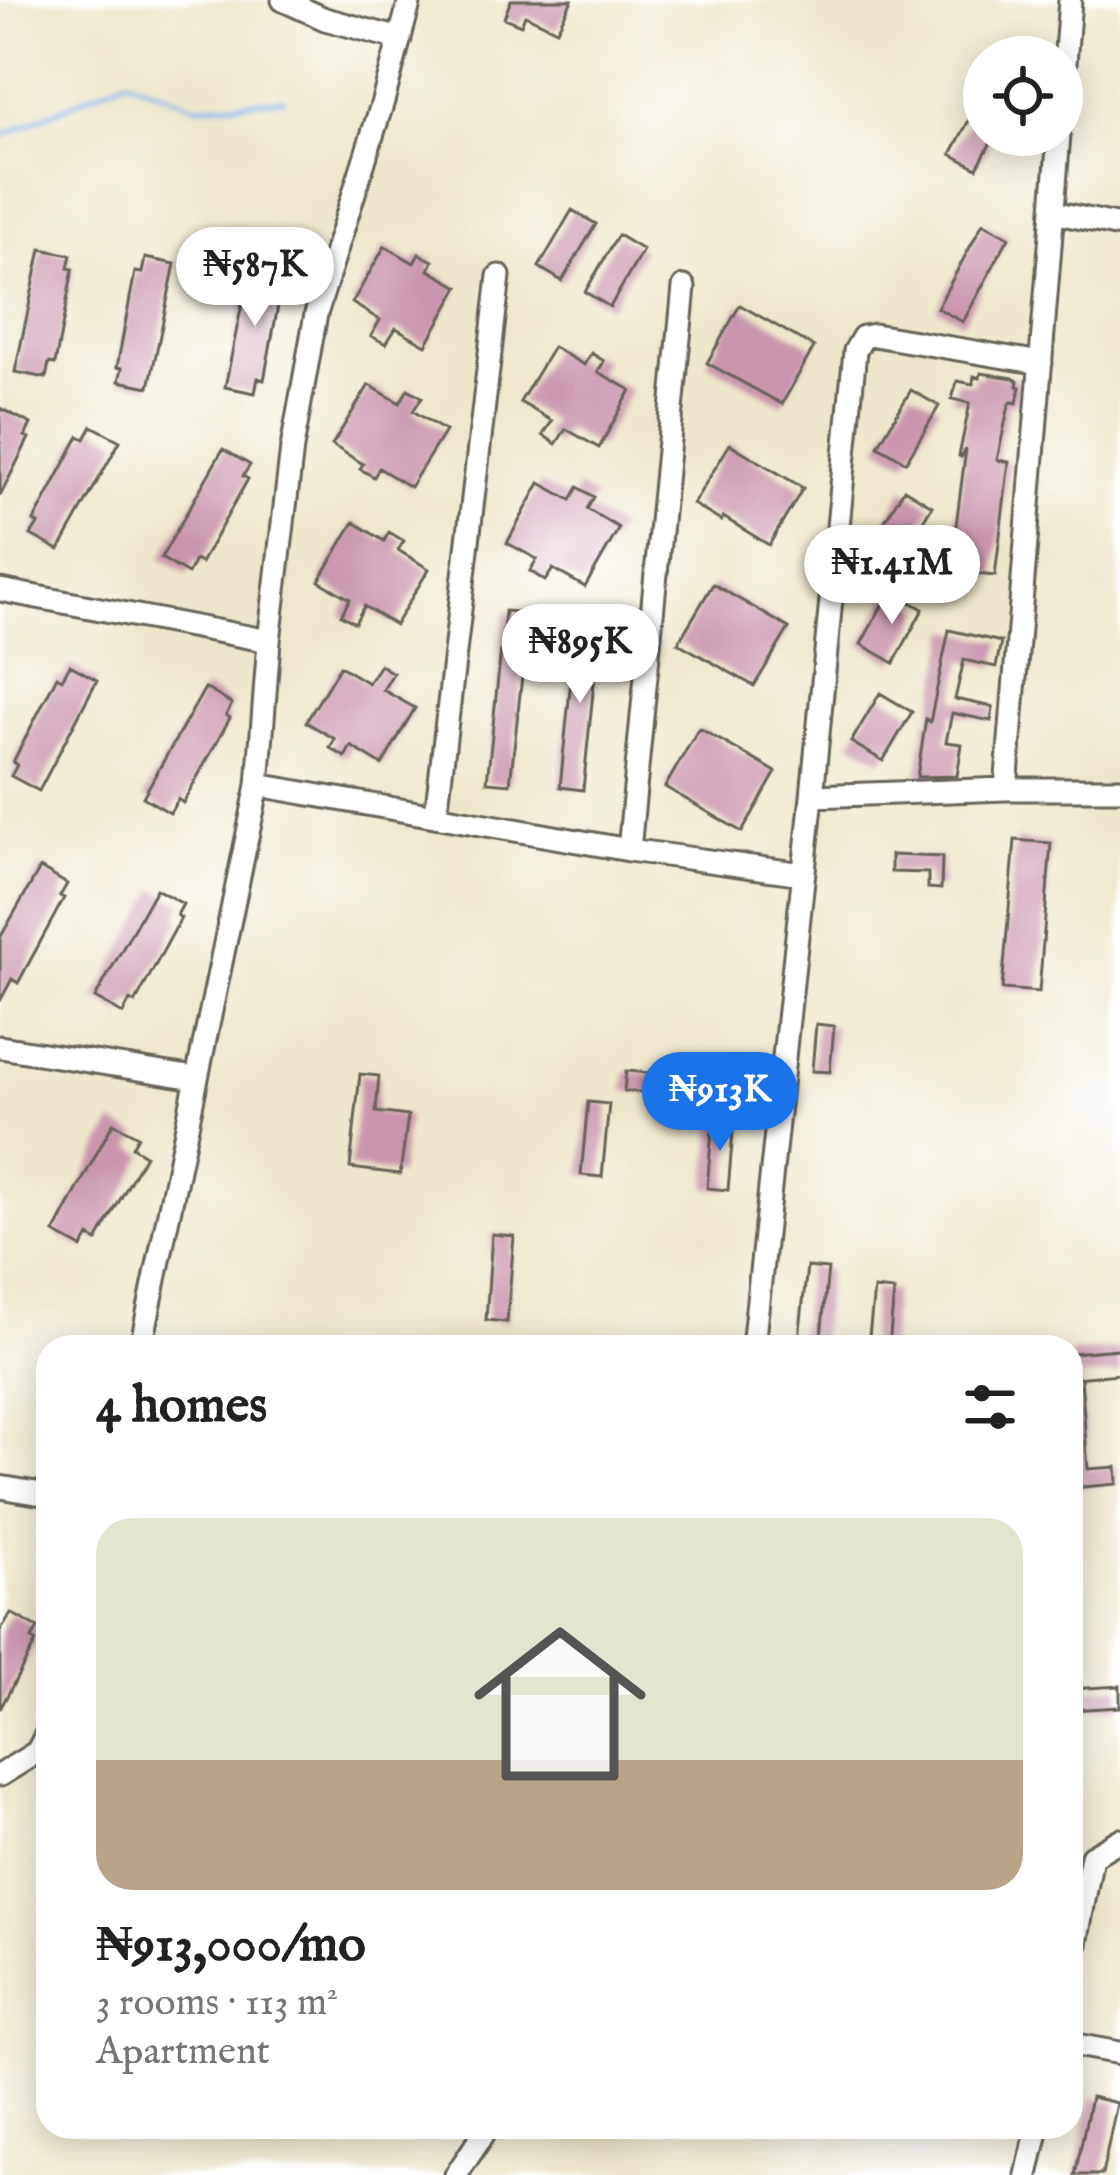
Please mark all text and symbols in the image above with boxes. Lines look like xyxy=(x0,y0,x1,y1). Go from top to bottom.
map controls xyxy=(963,36,1083,156)
button: locate xyxy=(963,36,1083,156)
pin: ₦587K xyxy=(171,227,339,329)
text: ₦587K xyxy=(203,241,307,290)
pin: ₦1.41M xyxy=(794,525,990,627)
text: ₦1.41M xyxy=(831,539,953,588)
pin: ₦895K xyxy=(496,604,664,706)
text: ₦895K xyxy=(529,618,631,667)
pin: ₦913K xyxy=(636,1052,804,1154)
text: ₦913K xyxy=(669,1066,771,1115)
icon: filters xyxy=(957,1374,1023,1440)
text: 4 homes xyxy=(96,1375,267,1440)
icon: home xyxy=(452,1596,668,1812)
text: ₦913,000/mo xyxy=(96,1914,366,1979)
text: 3 rooms · 113 m² xyxy=(96,1979,338,2028)
text: Apartment xyxy=(96,2028,270,2077)

